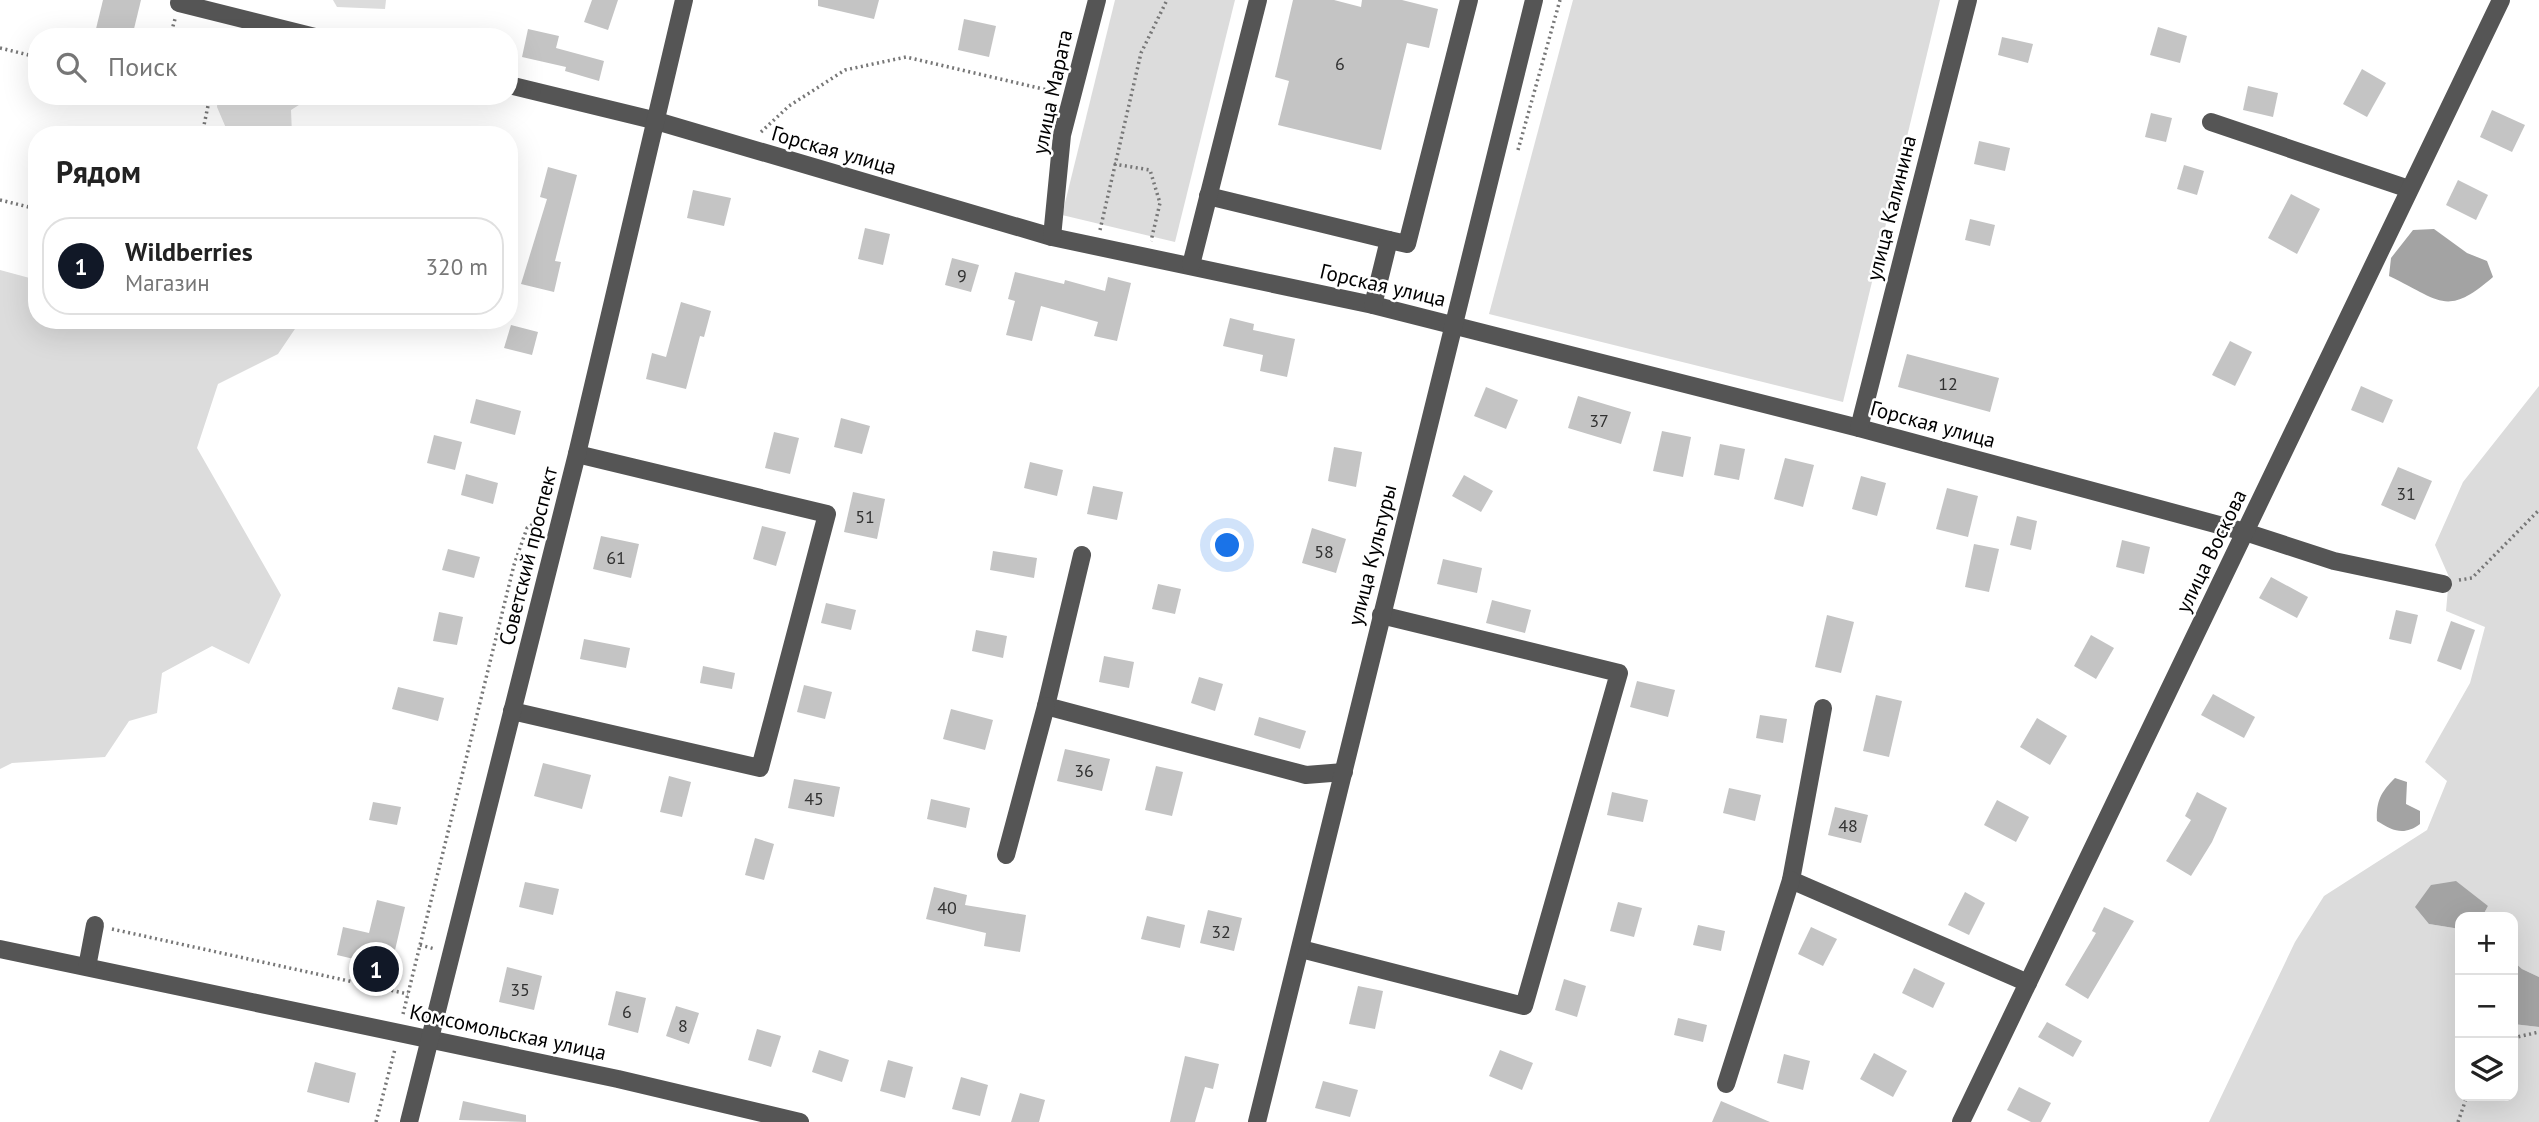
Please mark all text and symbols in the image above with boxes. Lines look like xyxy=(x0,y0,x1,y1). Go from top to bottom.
street label: улица Марата xyxy=(1026,27,1078,157)
search box xyxy=(28,28,518,105)
icon: search xyxy=(52,48,90,86)
text: Поиск xyxy=(108,50,177,83)
house number: 6 xyxy=(1335,52,1345,75)
street label: Горская улица xyxy=(768,119,900,181)
street label: улица Калинина xyxy=(1860,133,1922,283)
text: Рядом xyxy=(56,152,141,191)
text: Wildberries xyxy=(125,235,253,268)
text: 1 xyxy=(74,252,88,281)
text: 320 m xyxy=(426,252,488,281)
street label: Горская улица xyxy=(1317,257,1449,313)
house number: 9 xyxy=(957,264,967,287)
text: Магазин xyxy=(125,268,210,297)
house number: 12 xyxy=(1938,372,1958,395)
street label: Горская улица xyxy=(1867,394,1999,454)
house number: 37 xyxy=(1589,409,1609,432)
street label: Советский проспект xyxy=(493,463,563,648)
street label: улица Культуры xyxy=(1341,482,1403,628)
house number: 31 xyxy=(2396,482,2416,505)
street label: улица Воскова xyxy=(2169,485,2253,617)
house number: 51 xyxy=(855,505,875,528)
your location xyxy=(1210,528,1244,562)
house number: 58 xyxy=(1314,540,1334,563)
house number: 61 xyxy=(606,546,626,569)
house number: 36 xyxy=(1074,759,1094,782)
house number: 45 xyxy=(804,787,824,810)
house number: 48 xyxy=(1838,814,1858,837)
house number: 40 xyxy=(937,896,957,919)
map controls xyxy=(2455,912,2518,1101)
button: + xyxy=(2455,912,2518,975)
house number: 32 xyxy=(1211,920,1231,943)
pin: 1 xyxy=(353,943,399,995)
button: − xyxy=(2455,975,2518,1038)
house number: 35 xyxy=(510,978,530,1001)
street label: Комсомольская улица xyxy=(407,998,609,1066)
house number: 6 xyxy=(622,1000,632,1023)
house number: 8 xyxy=(678,1014,688,1037)
button: layers xyxy=(2455,1038,2518,1101)

